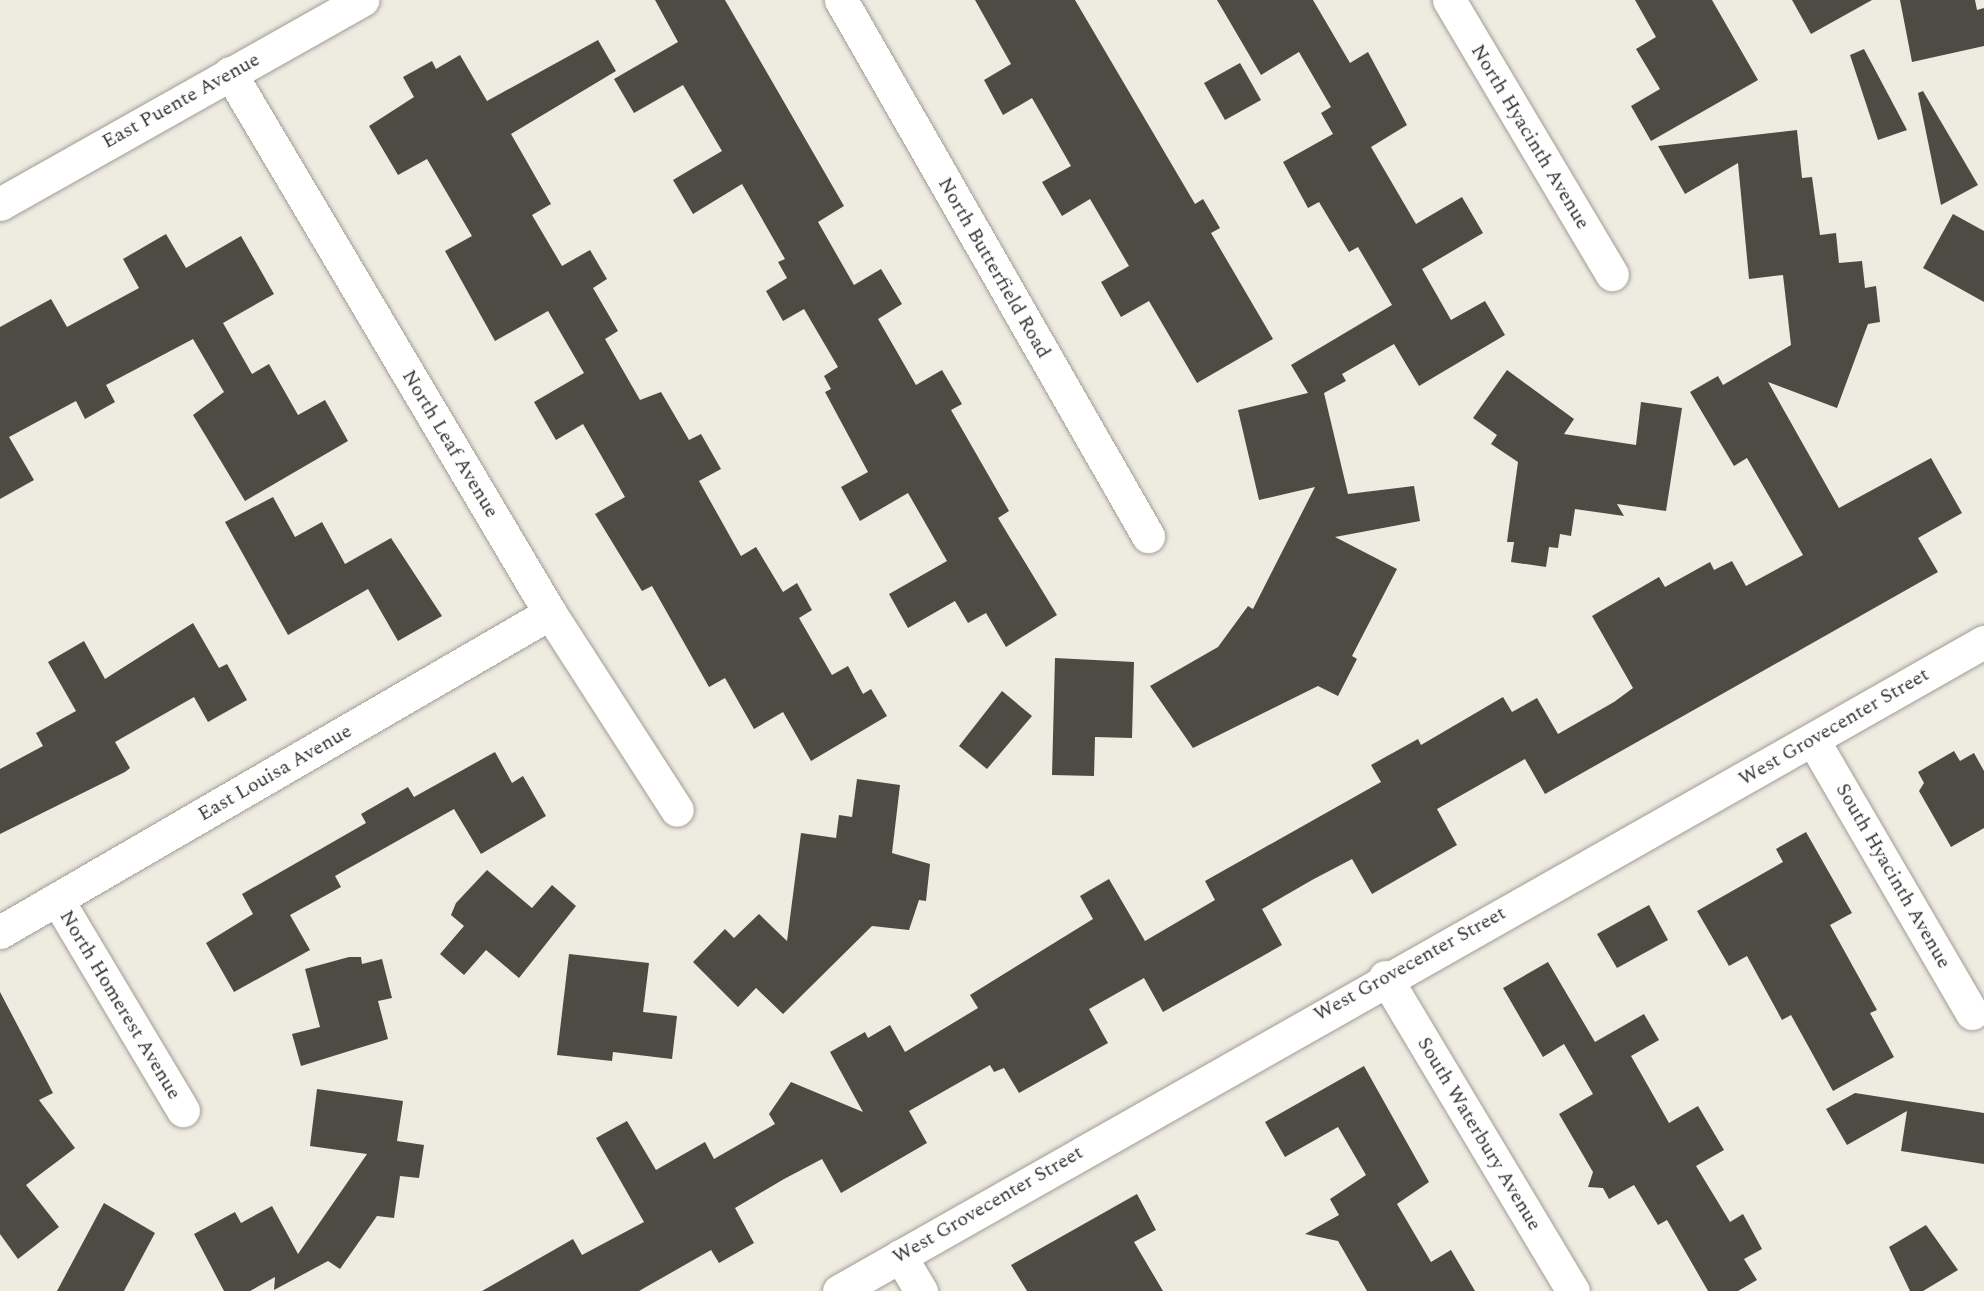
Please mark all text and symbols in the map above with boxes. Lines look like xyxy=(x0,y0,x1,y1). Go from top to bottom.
street label: North Hyacinth Avenue xyxy=(1465,40,1595,234)
street label: East Puente Avenue xyxy=(98,48,264,154)
street label: North Butterfield Road xyxy=(932,173,1056,363)
street label: North Leaf Avenue xyxy=(396,366,504,522)
street label: West Grovecenter Street xyxy=(1735,663,1933,791)
street label: East Louisa Avenue xyxy=(194,719,356,827)
street label: South Hyacinth Avenue xyxy=(1830,779,1956,973)
street label: West Grovecenter Street xyxy=(1310,901,1510,1027)
street label: North Homerest Avenue xyxy=(54,906,186,1104)
street label: South Waterbury Avenue xyxy=(1412,1033,1546,1235)
street label: West Grovecenter Street xyxy=(889,1141,1087,1269)

